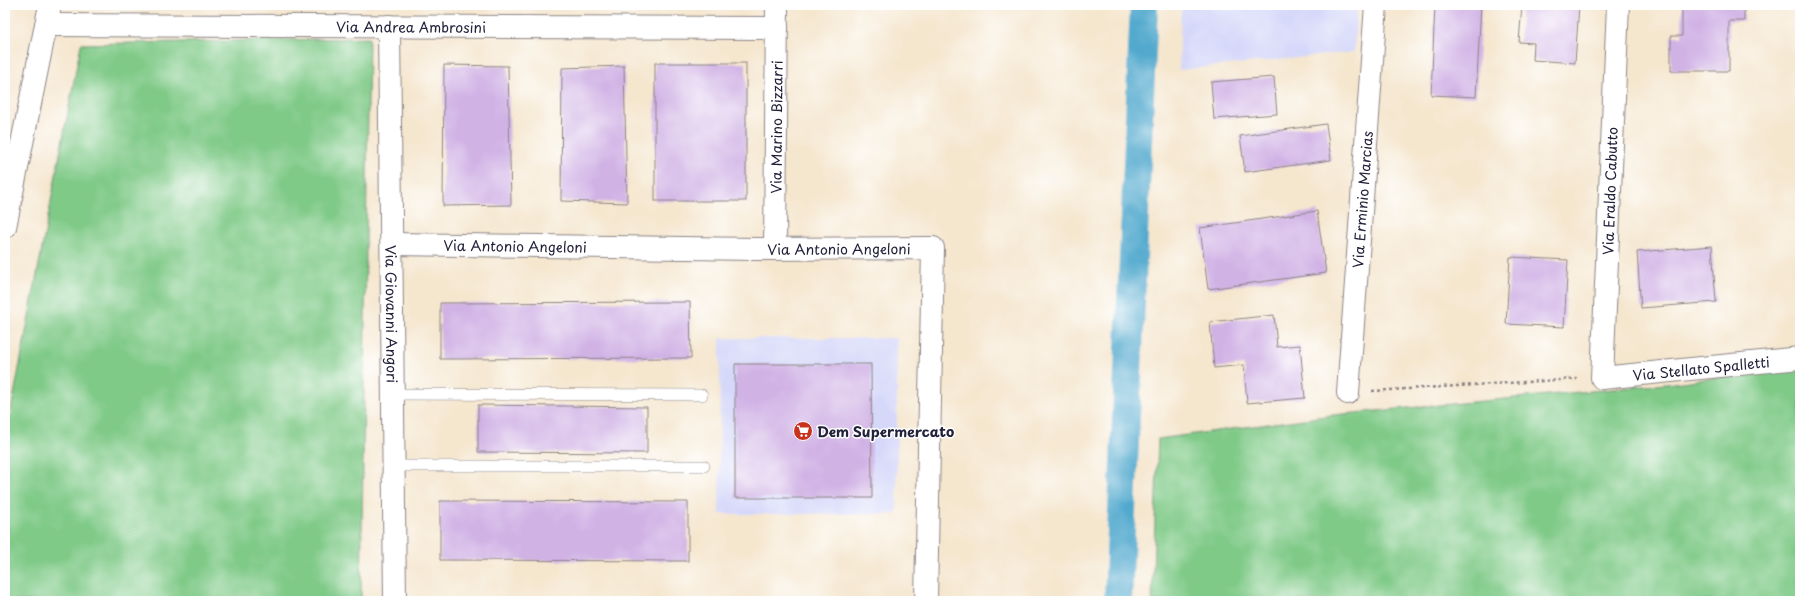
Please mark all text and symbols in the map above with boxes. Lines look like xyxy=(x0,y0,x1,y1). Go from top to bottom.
street label: Via Andrea Ambrosini xyxy=(336,16,486,37)
street label: Via Marino Bizzarri xyxy=(765,60,787,194)
street label: Via Eraldo Cabutto xyxy=(1597,126,1623,255)
street label: Via Erminio Marcias xyxy=(1347,130,1377,269)
street label: Via Antonio Angeloni xyxy=(443,234,587,257)
street label: Via Antonio Angeloni xyxy=(767,238,911,259)
street label: Via Giovanni Angori xyxy=(381,245,403,383)
street label: Via Stellato Spalletti xyxy=(1632,351,1771,385)
supermarket icon: Dem Supermercato xyxy=(792,420,814,442)
place label: Dem Supermercato xyxy=(817,421,954,442)

